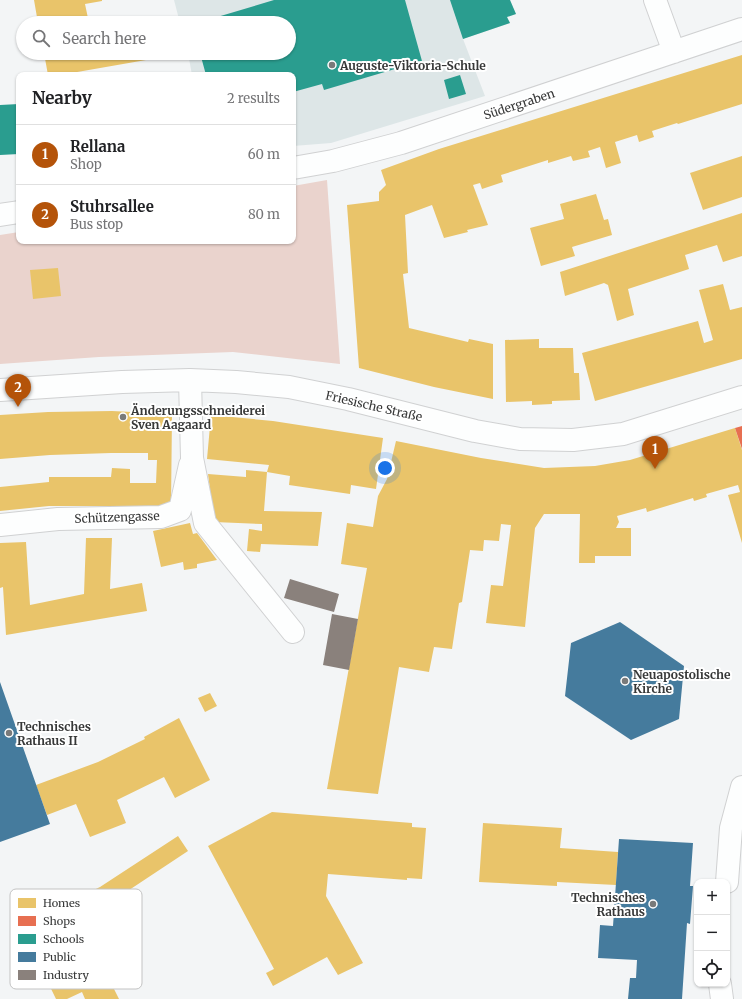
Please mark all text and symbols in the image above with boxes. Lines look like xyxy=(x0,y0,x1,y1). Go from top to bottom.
search box xyxy=(16,16,296,60)
icon: search xyxy=(30,27,52,49)
text: Search here xyxy=(62,29,146,48)
place label: Auguste-Viktoria-Schule xyxy=(339,58,486,73)
marker: Auguste-Viktoria-Schule xyxy=(327,60,337,70)
street label: Südergraben xyxy=(482,85,557,123)
text: Nearby xyxy=(32,87,92,109)
text: 2 results xyxy=(227,90,280,107)
text: Rellana xyxy=(70,137,125,156)
text: 1 xyxy=(42,146,48,163)
text: 60 m xyxy=(248,146,280,163)
text: Shop xyxy=(70,156,102,173)
text: Stuhrsallee xyxy=(70,197,154,216)
text: 2 xyxy=(41,206,49,223)
text: 80 m xyxy=(248,206,280,223)
text: Bus stop xyxy=(70,216,123,233)
pin: 2 xyxy=(5,374,31,407)
street label: Friesische Straße xyxy=(324,388,424,424)
place label: Änderungsschneiderei Sven Aagaard xyxy=(130,403,265,432)
marker: Änderungsschneiderei Sven Aagaard xyxy=(118,412,128,422)
pin: 1 xyxy=(642,436,668,469)
your location xyxy=(375,458,395,478)
street label: Schützengasse xyxy=(74,508,160,526)
place label: Neuapostolische Kirche xyxy=(633,667,731,696)
marker: Neuapostolische Kirche xyxy=(620,676,630,686)
place label: Technisches Rathaus II xyxy=(17,719,91,748)
marker: Technisches Rathaus II xyxy=(4,728,14,738)
map controls xyxy=(694,879,730,987)
button: + xyxy=(694,879,730,915)
legend xyxy=(10,889,142,989)
place label: Technisches Rathaus xyxy=(571,890,645,919)
text: Homes xyxy=(43,896,80,910)
marker: Technisches Rathaus xyxy=(648,899,658,909)
text: Shops xyxy=(43,914,75,928)
button: − xyxy=(694,915,730,951)
text: Schools xyxy=(43,932,84,946)
text: Public xyxy=(43,950,76,964)
button: locate xyxy=(694,951,730,987)
text: Industry xyxy=(43,968,90,982)

